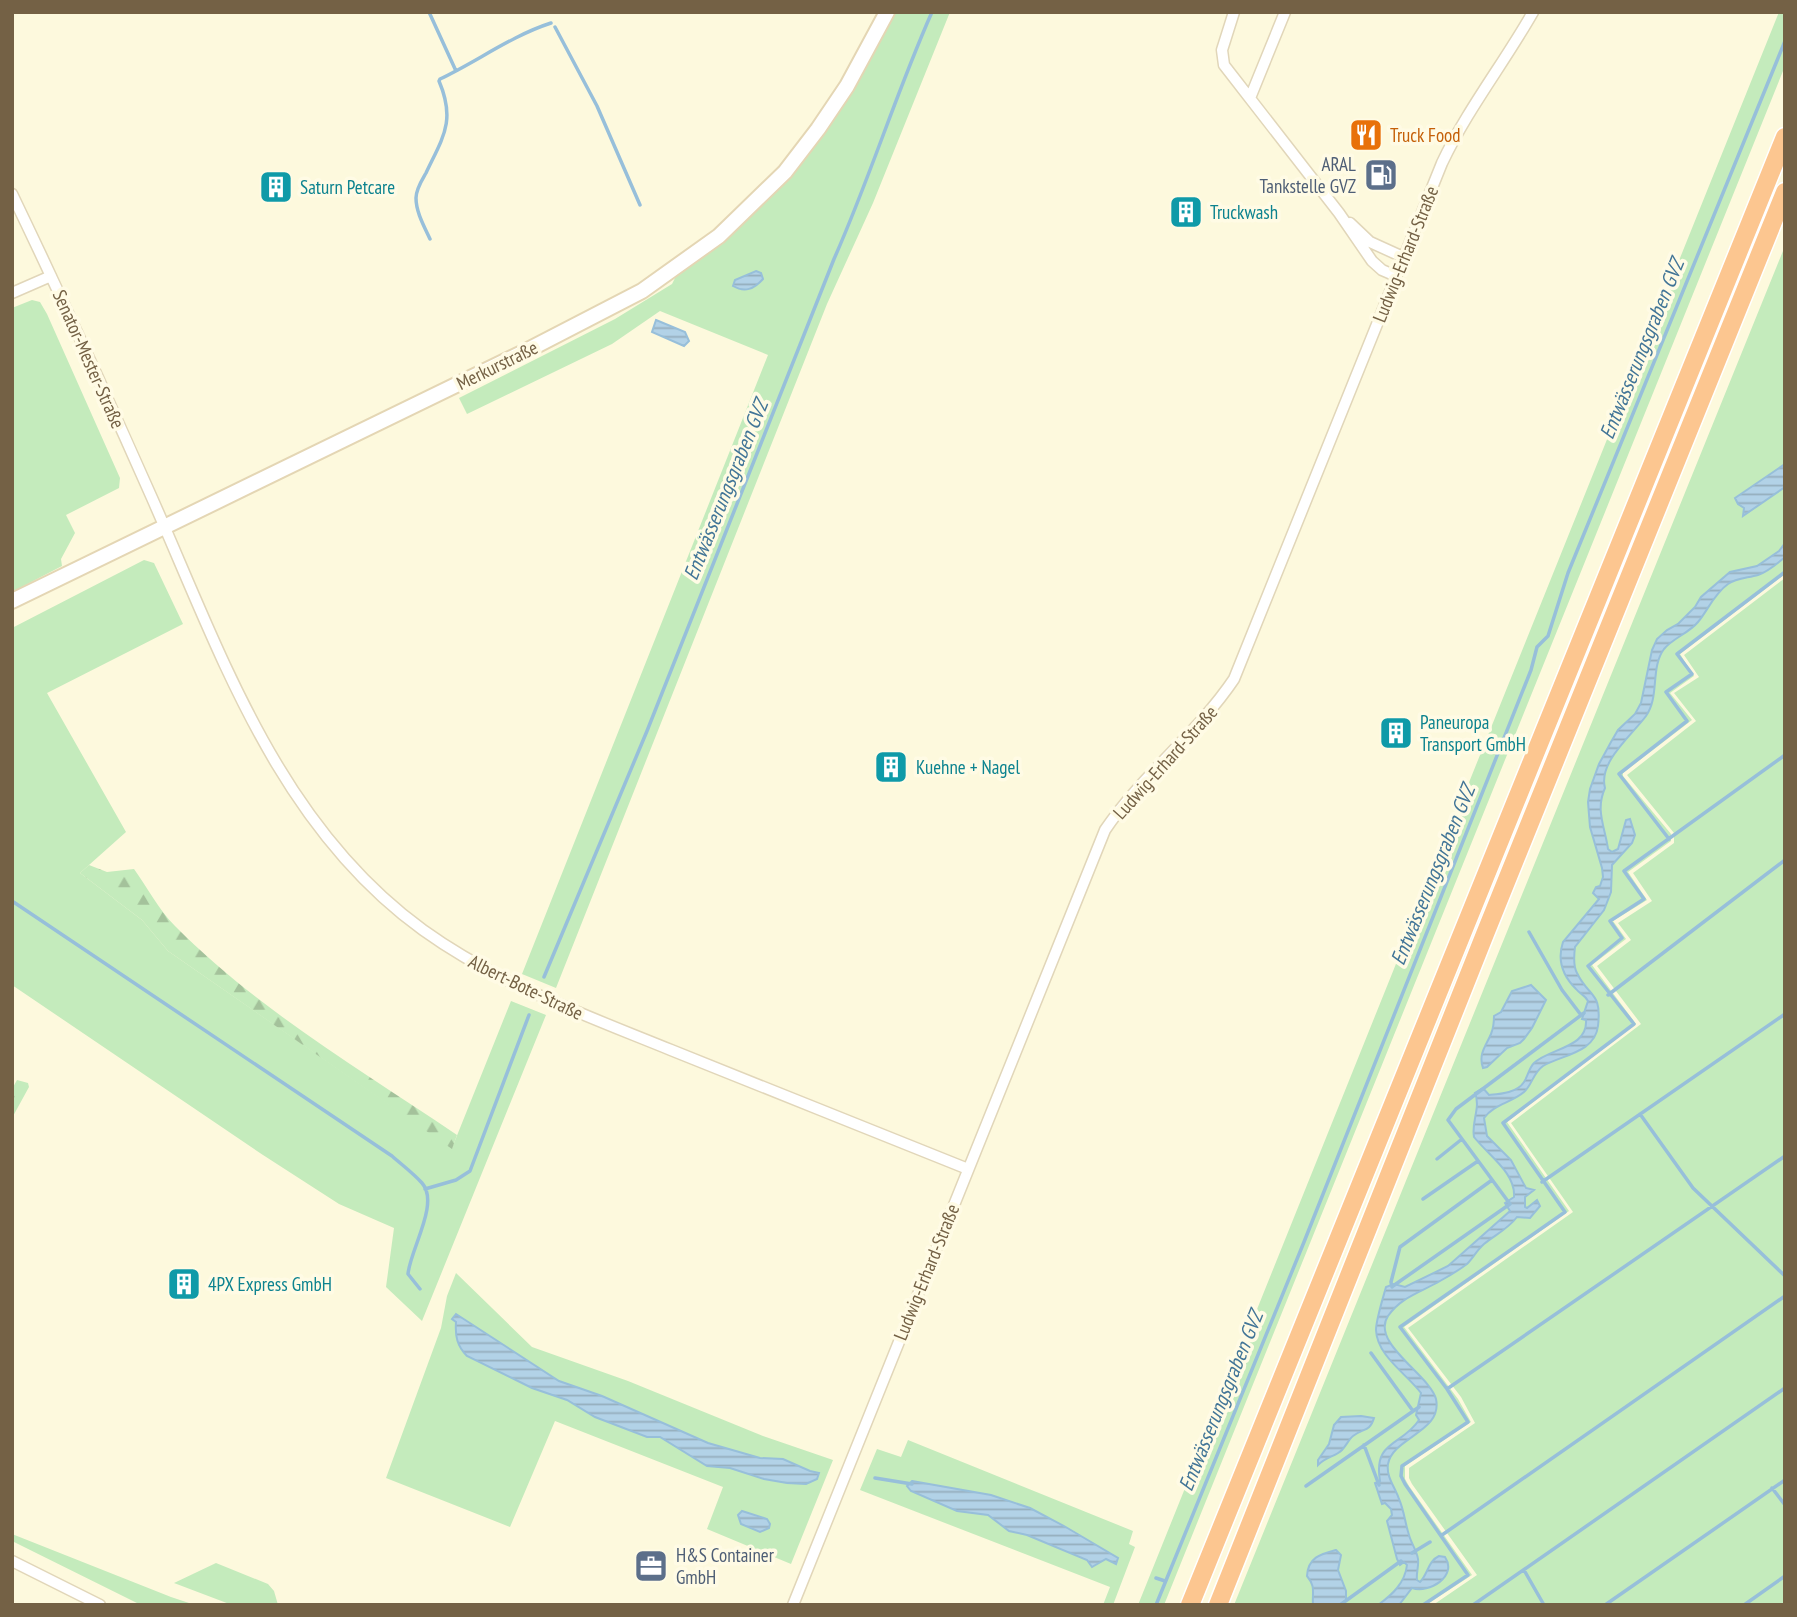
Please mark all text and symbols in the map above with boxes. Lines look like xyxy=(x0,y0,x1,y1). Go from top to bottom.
restaurant icon: Truck Food xyxy=(1347,116,1385,154)
place label: Truck Food xyxy=(1390,123,1461,147)
place label: ARAL Tankstelle GVZ xyxy=(1259,152,1356,198)
fuel station icon: ARAL Tankstelle GVZ xyxy=(1362,156,1400,194)
building icon: Saturn Petcare xyxy=(257,168,295,206)
place label: Saturn Petcare xyxy=(300,175,395,199)
street label: Ludwig-Erhard-Straße xyxy=(1367,182,1443,326)
building icon: Truckwash xyxy=(1167,193,1205,231)
place label: Truckwash xyxy=(1210,200,1278,224)
water label: Entwässerungsgraben GVZ xyxy=(1593,251,1691,443)
street label: Senator-Mester-Straße xyxy=(48,286,130,432)
street label: Merkurstraße xyxy=(452,335,542,395)
water label: Entwässerungsgraben GVZ xyxy=(677,392,775,584)
street label: Ludwig-Erhard-Straße xyxy=(1108,700,1222,824)
place label: Paneuropa Transport GmbH xyxy=(1420,710,1526,756)
building icon: Paneuropa Transport GmbH xyxy=(1377,714,1415,752)
building icon: Kuehne + Nagel xyxy=(872,748,910,786)
place label: Kuehne + Nagel xyxy=(916,755,1020,779)
water label: Entwässerungsgraben GVZ xyxy=(1384,777,1482,969)
street label: Albert-Bote-Straße xyxy=(465,949,587,1025)
street label: Ludwig-Erhard-Straße xyxy=(888,1200,964,1344)
building icon: 4PX Express GmbH xyxy=(165,1265,203,1303)
place label: 4PX Express GmbH xyxy=(208,1272,332,1296)
water label: Entwässerungsgraben GVZ xyxy=(1172,1303,1270,1495)
place label: H&S Container GmbH xyxy=(676,1543,775,1589)
office icon: H&S Container GmbH xyxy=(632,1547,670,1585)

